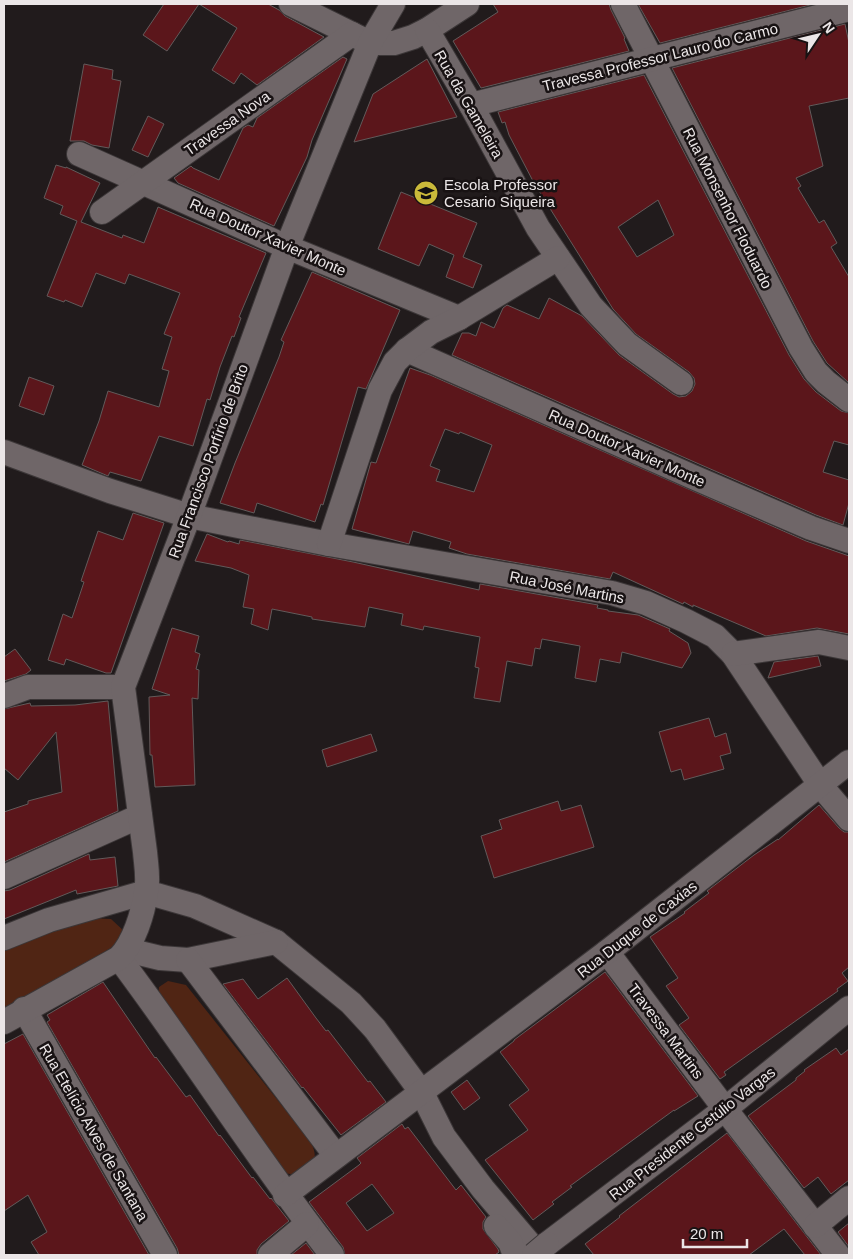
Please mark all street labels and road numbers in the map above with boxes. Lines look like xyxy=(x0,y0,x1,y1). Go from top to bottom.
street label: Travessa Professor Lauro do Carmo xyxy=(541,19,779,95)
street label: Rua da Gameleira xyxy=(431,47,507,162)
street label: Travessa Nova xyxy=(181,87,273,159)
street label: Rua Monsenhor Floduardo xyxy=(680,125,776,291)
street label: Rua Doutor Xavier Monte xyxy=(187,195,349,279)
street label: Rua Francisco Porfírio de Brito xyxy=(165,362,251,560)
street label: Rua Doutor Xavier Monte xyxy=(546,406,708,490)
street label: Rua José Martins xyxy=(508,568,626,606)
street label: Rua Duque de Caxias xyxy=(574,877,700,981)
street label: Travessa Martins xyxy=(625,980,707,1082)
street label: Rua Etelício Alves de Santana xyxy=(36,1040,152,1224)
street label: Rua Presidente Getúlio Vargas xyxy=(606,1063,778,1203)

